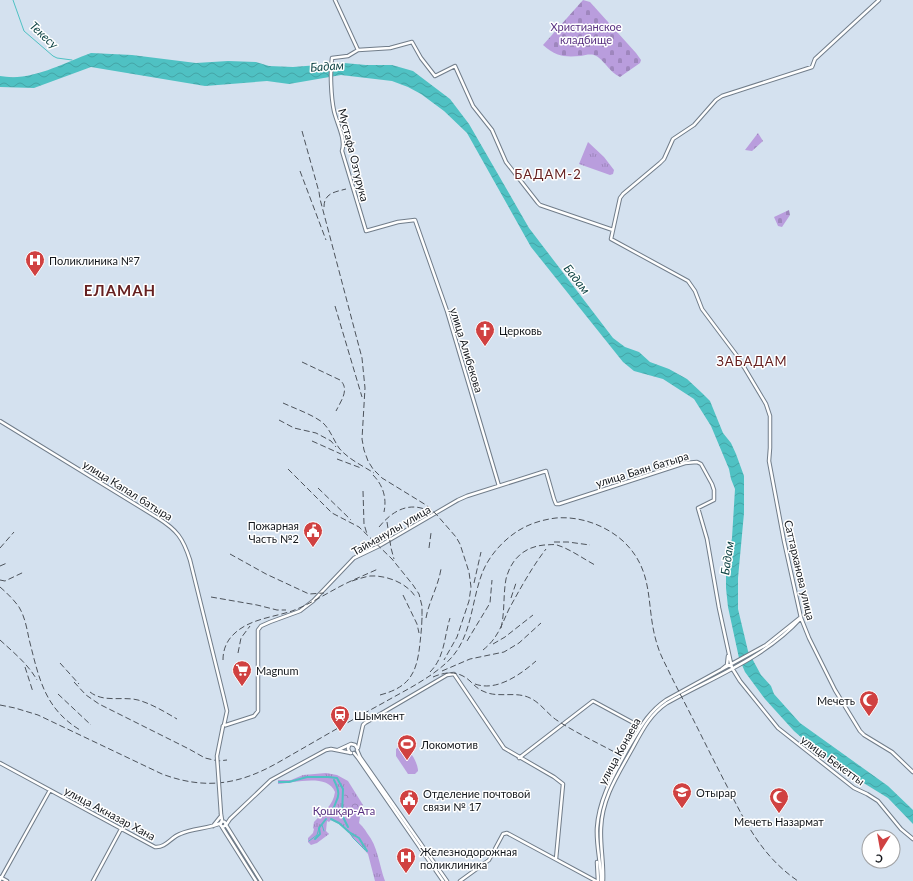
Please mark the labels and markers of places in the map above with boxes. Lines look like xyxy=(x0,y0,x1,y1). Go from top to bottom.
hospital icon: Поликлиника №7 xyxy=(24,249,46,277)
place label: Поликлиника №7 xyxy=(49,254,140,267)
church icon: Церковь xyxy=(474,319,496,347)
place label: Церковь xyxy=(499,324,542,337)
place label: Пожарная Часть №2 xyxy=(248,519,299,545)
public building icon: Пожарная Часть №2 xyxy=(302,520,324,548)
supermarket icon: Magnum xyxy=(231,659,253,687)
place label: Magnum xyxy=(256,664,299,677)
mosque icon: Мечеть xyxy=(858,689,880,717)
place label: Мечеть xyxy=(817,694,855,707)
station icon: Шымкент xyxy=(329,704,351,732)
place label: Шымкент xyxy=(354,709,405,722)
sports icon: Локомотив xyxy=(396,733,418,761)
place label: Локомотив xyxy=(420,738,478,751)
school or university icon: Отырар xyxy=(671,781,693,809)
place label: Отырар xyxy=(696,786,736,799)
mosque icon: Мечеть Назармат xyxy=(768,786,790,814)
place label: Отделение почтовой связи № 17 xyxy=(423,787,530,813)
public building icon: Отделение почтовой связи № 17 xyxy=(398,788,420,816)
place label: Мечеть Назармат xyxy=(734,815,824,828)
place label: Железнодорожная поликлиника xyxy=(420,845,517,871)
hospital icon: Железнодорожная поликлиника xyxy=(395,846,417,874)

